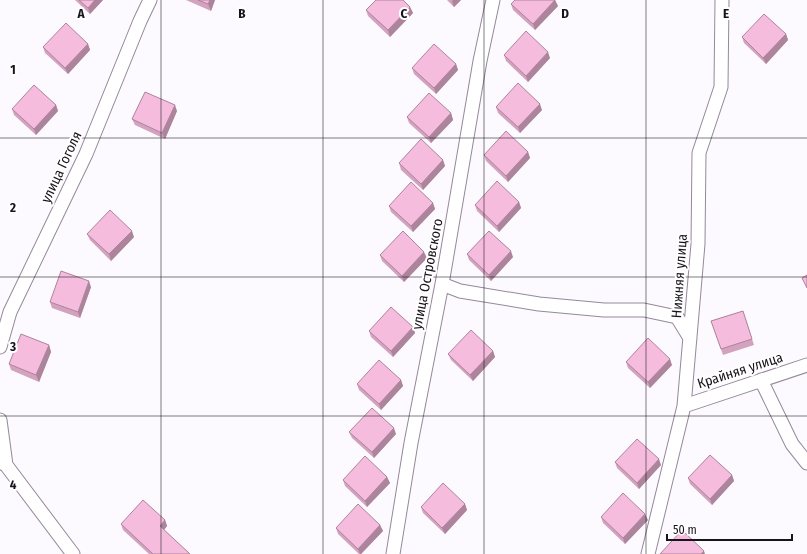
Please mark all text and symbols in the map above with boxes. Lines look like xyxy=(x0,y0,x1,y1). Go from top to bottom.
text: A xyxy=(76,6,85,21)
text: B xyxy=(238,6,246,21)
text: C xyxy=(401,6,408,21)
text: D xyxy=(561,6,569,21)
text: E xyxy=(723,6,729,21)
text: 1 xyxy=(10,62,16,77)
street label: улица Гоголя xyxy=(37,129,85,206)
text: 2 xyxy=(9,200,16,215)
street label: улица Островского xyxy=(408,217,447,331)
street label: Нижняя улица xyxy=(668,233,691,319)
text: 3 xyxy=(9,339,16,354)
street label: Крайняя улица xyxy=(695,349,785,392)
text: 4 xyxy=(10,477,17,492)
scale bar xyxy=(667,516,792,542)
text: 50 m xyxy=(673,523,697,537)

